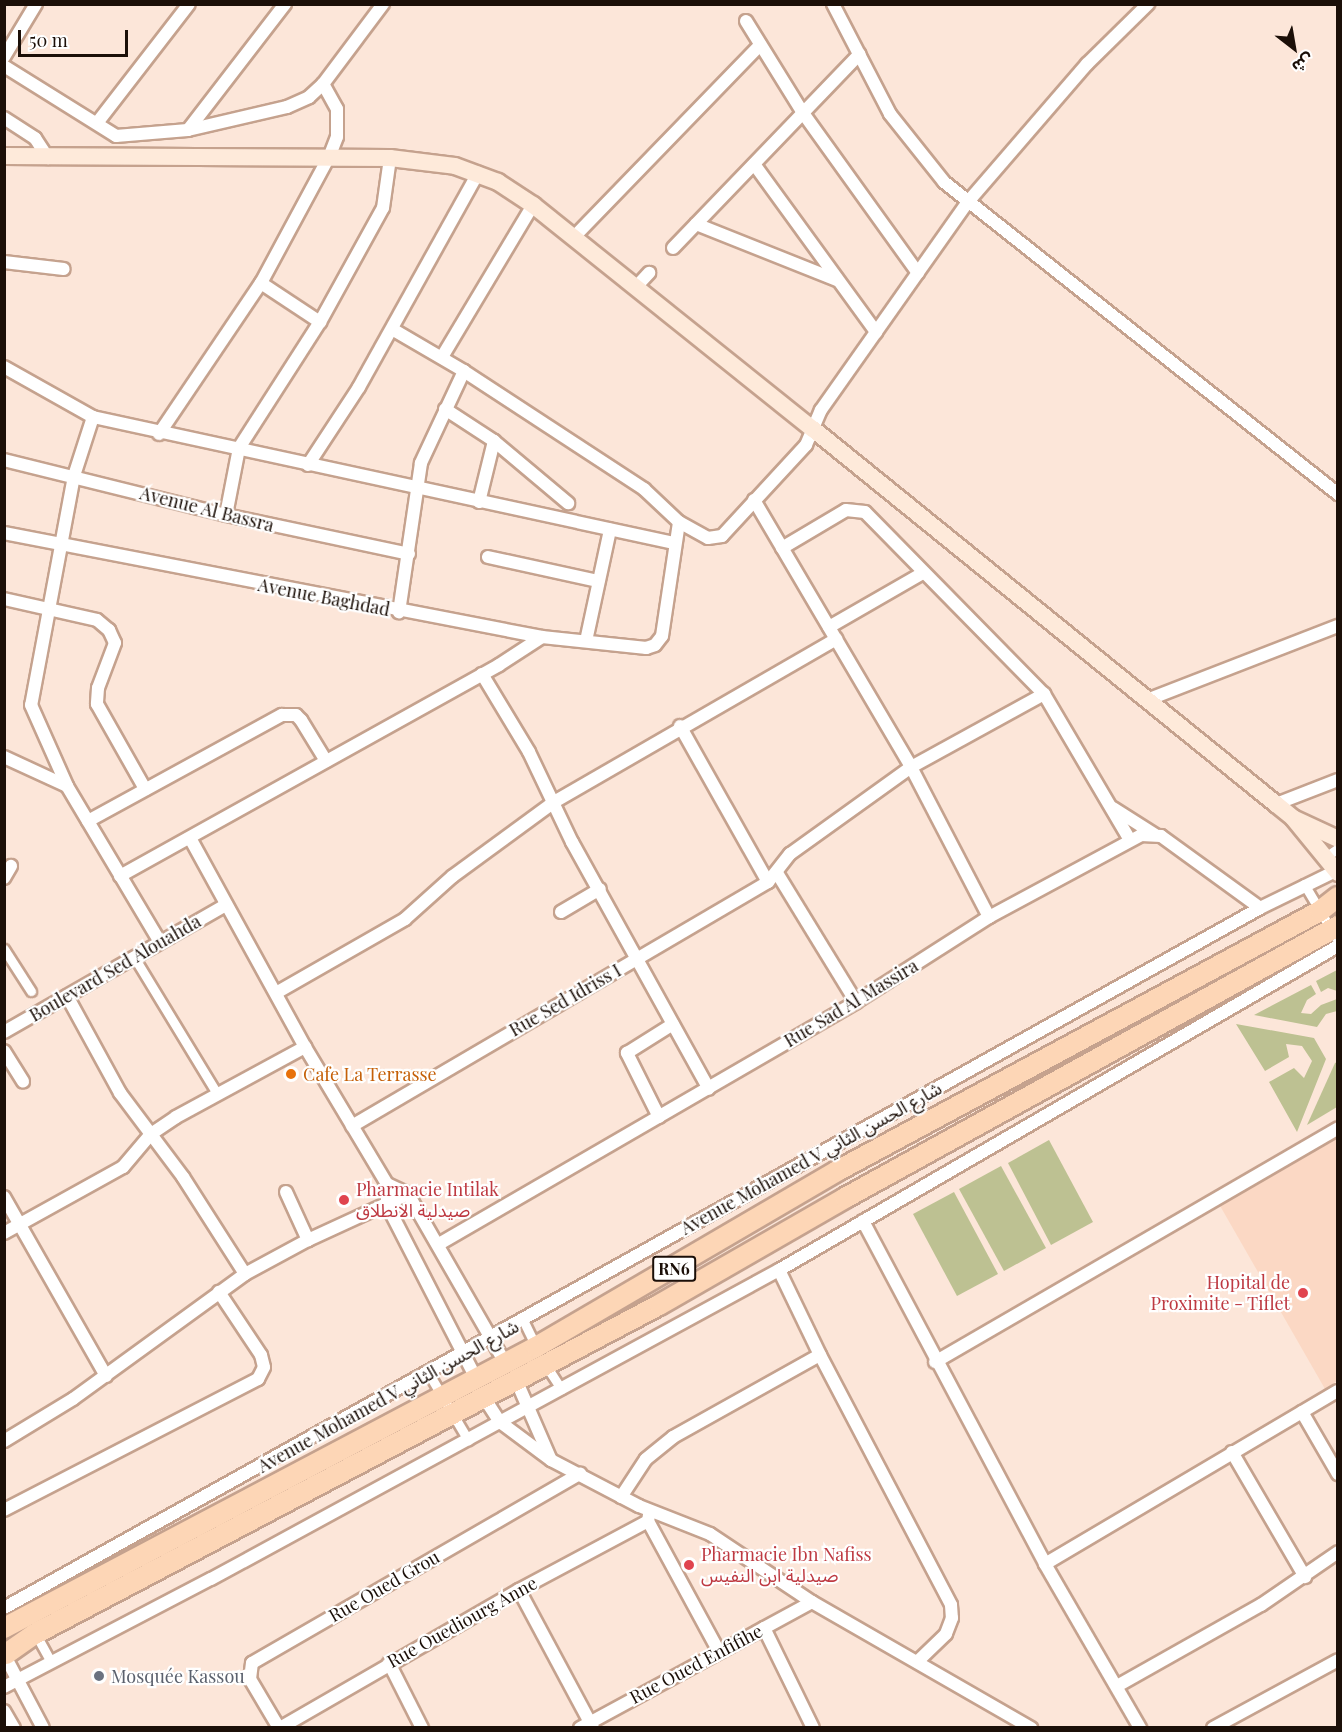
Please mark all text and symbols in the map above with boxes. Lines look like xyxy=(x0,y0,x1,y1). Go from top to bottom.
scale bar xyxy=(21,18,130,56)
north arrow xyxy=(1264,18,1324,78)
text: 50 m xyxy=(29,28,68,52)
text: ش xyxy=(1289,49,1318,78)
street label: Avenue Al Bassra xyxy=(137,482,277,536)
street label: Avenue Baghdad xyxy=(256,574,392,620)
street label: Boulevard Sed Alouahda xyxy=(25,910,205,1026)
street label: Rue Sad Al Massira xyxy=(780,954,922,1052)
street label: Rue Sed Idriss I xyxy=(505,959,625,1041)
place label: Cafe La Terrasse xyxy=(303,1063,437,1085)
marker: Cafe La Terrasse xyxy=(284,1067,298,1081)
street label: Avenue Mohamed V شارع الحسن الثاني xyxy=(676,1077,946,1239)
place label: Pharmacie Intilak صيدلية الانطلاق xyxy=(356,1179,499,1222)
marker: Pharmacie Intilak صيدلية الانطلاق xyxy=(337,1193,351,1207)
road number: RN6 xyxy=(652,1256,696,1282)
place label: Hopital de Proximite - Tiflet xyxy=(1150,1272,1290,1314)
marker: Hopital de Proximite - Tiflet xyxy=(1294,1284,1312,1302)
street label: Avenue Mohamed V شارع الحسن الثاني xyxy=(253,1315,523,1477)
place label: Pharmacie Ibn Nafiss صيدلية ابن النفيس xyxy=(701,1544,872,1586)
street label: Rue Oued Grou xyxy=(325,1546,443,1626)
marker: Pharmacie Ibn Nafiss صيدلية ابن النفيس xyxy=(682,1558,696,1572)
street label: Rue Ouediourg Anne xyxy=(383,1572,541,1672)
street label: Rue Oued Enfifihe xyxy=(626,1620,766,1708)
place label: Mosquée Kassou xyxy=(111,1665,245,1687)
marker: Mosquée Kassou xyxy=(92,1669,106,1683)

